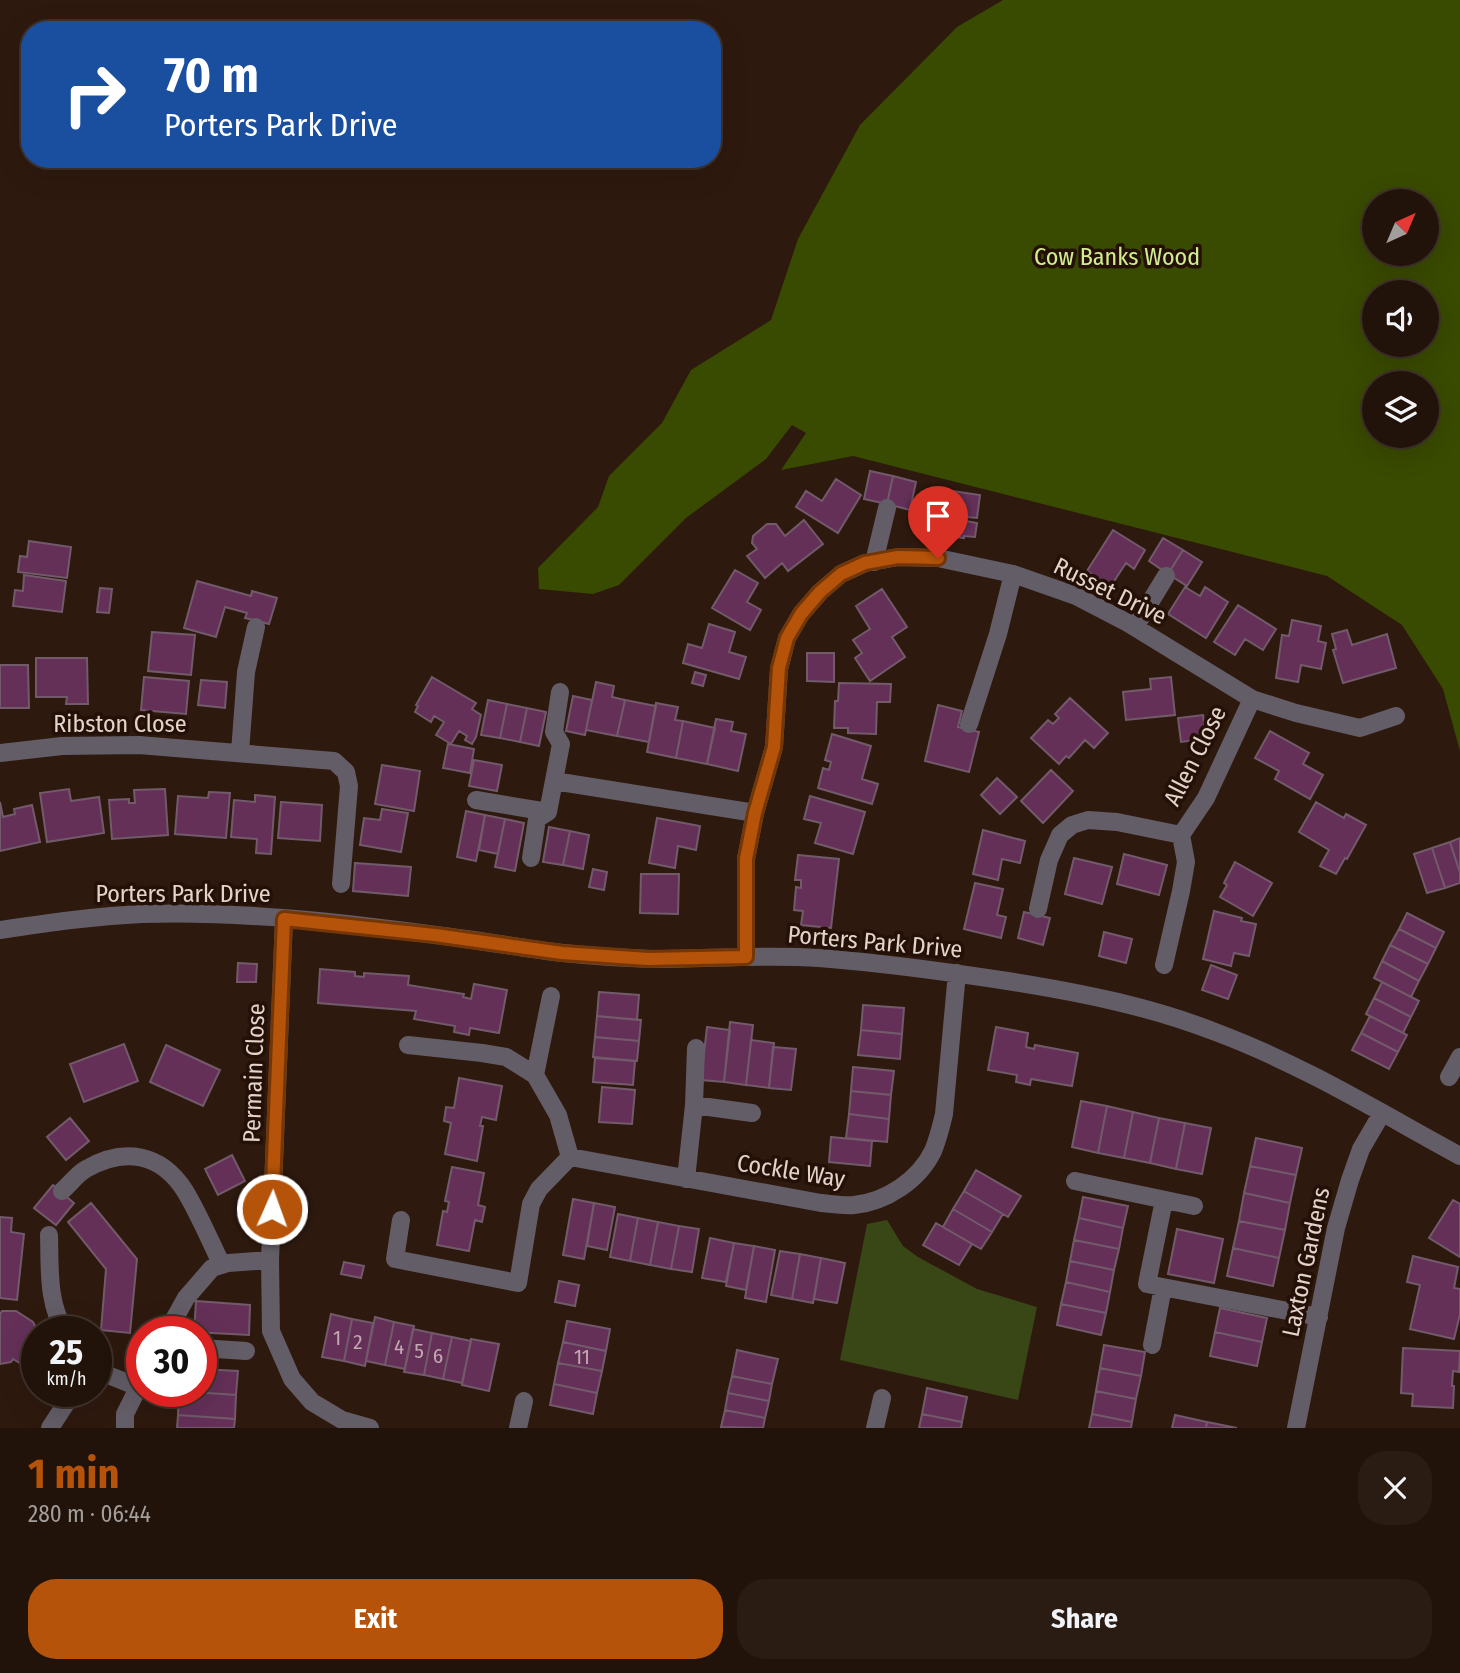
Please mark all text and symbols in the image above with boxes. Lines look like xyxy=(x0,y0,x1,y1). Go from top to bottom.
text: 70 m xyxy=(164,46,259,105)
icon: right xyxy=(49,49,140,140)
text: Porters Park Drive xyxy=(164,106,398,144)
north arrow xyxy=(1362,189,1438,266)
map controls xyxy=(1362,189,1439,448)
park label: Cow Banks Wood xyxy=(1034,243,1200,271)
button: sound xyxy=(1362,280,1439,357)
button: layers xyxy=(1362,371,1439,448)
pin xyxy=(908,486,968,558)
icon: arrive xyxy=(919,497,957,535)
street label: Russet Drive xyxy=(1049,552,1171,630)
street label: Allen Close xyxy=(1158,701,1232,811)
street label: Ribston Close xyxy=(53,710,187,738)
street label: Porters Park Drive xyxy=(95,880,271,908)
street label: Porters Park Drive xyxy=(787,920,963,964)
street label: Permain Close xyxy=(238,1003,270,1143)
street label: Cockle Way xyxy=(735,1149,847,1193)
position arrow xyxy=(235,1172,309,1246)
street label: Laxton Gardens xyxy=(1277,1185,1335,1339)
speed limit sign: 30 xyxy=(126,1316,217,1407)
house number: 1 xyxy=(333,1325,341,1351)
house number: 2 xyxy=(353,1329,363,1355)
text: 25 xyxy=(50,1331,83,1373)
house number: 4 xyxy=(394,1334,404,1360)
house number: 5 xyxy=(414,1338,424,1364)
house number: 6 xyxy=(433,1343,443,1369)
house number: 11 xyxy=(574,1344,590,1370)
text: km/h xyxy=(46,1368,87,1390)
text: 1 min xyxy=(28,1449,119,1499)
button: close xyxy=(1358,1451,1432,1525)
text: 280 m · 06:44 xyxy=(28,1500,151,1528)
button: Exit xyxy=(28,1579,723,1659)
button: Share xyxy=(737,1579,1432,1659)

